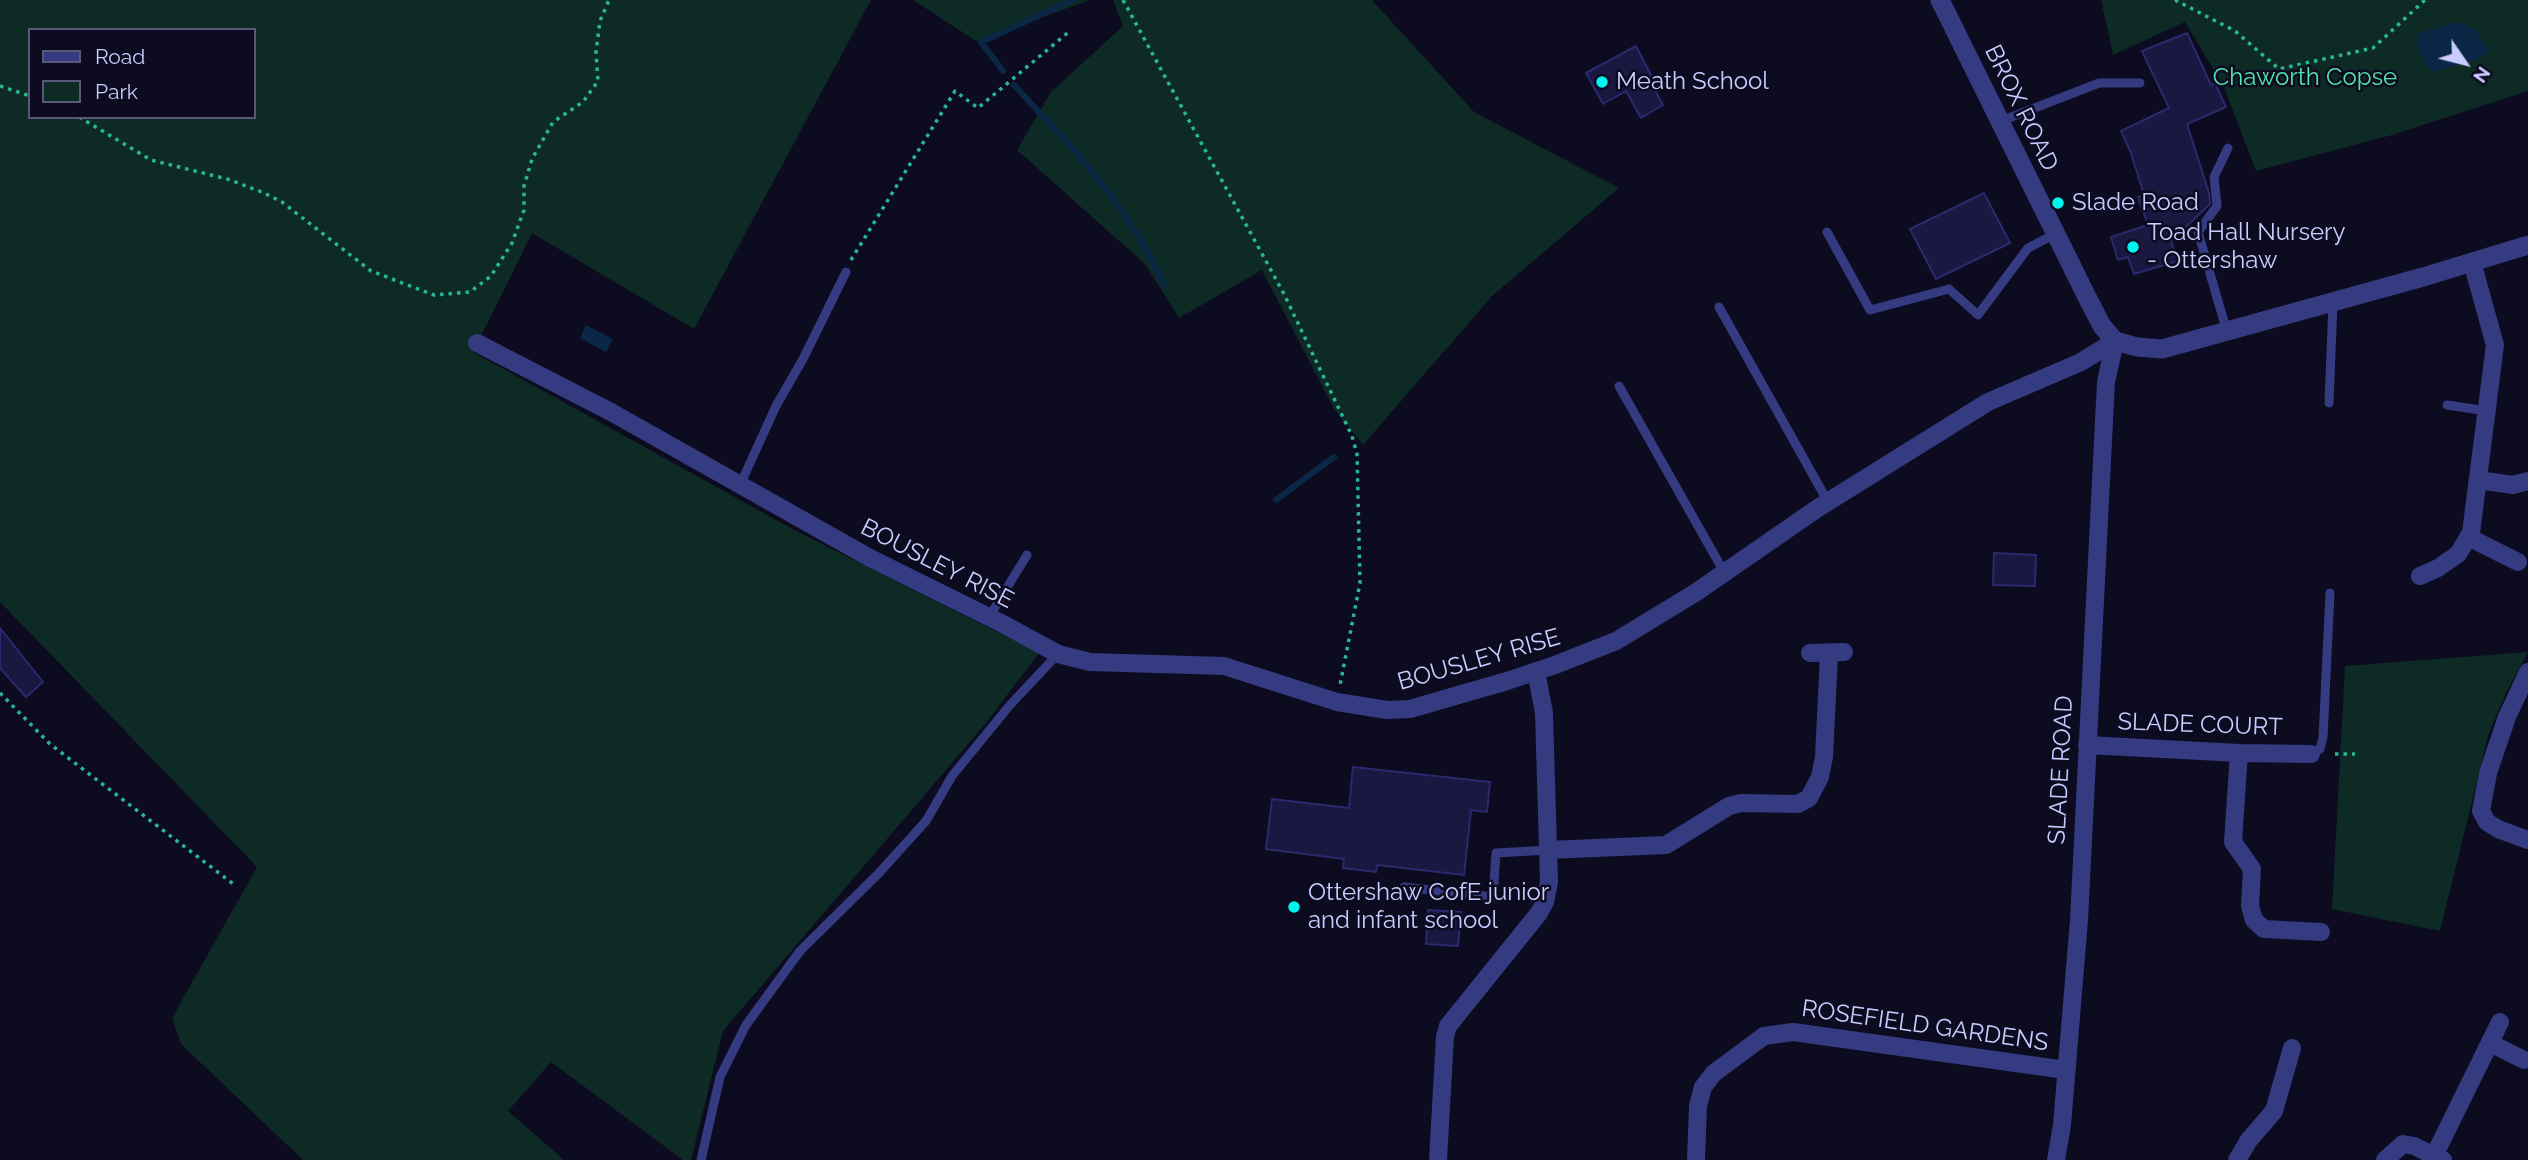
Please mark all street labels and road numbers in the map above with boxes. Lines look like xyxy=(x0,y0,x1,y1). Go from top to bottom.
street label: BROX ROAD xyxy=(1978,40,2064,176)
street label: BOUSLEY RISE xyxy=(856,513,1018,615)
street label: BOUSLEY RISE xyxy=(1394,623,1564,697)
street label: SLADE ROAD xyxy=(2043,695,2079,845)
street label: SLADE COURT xyxy=(2117,708,2283,742)
street label: ROSEFIELD GARDENS xyxy=(1800,994,2050,1058)

